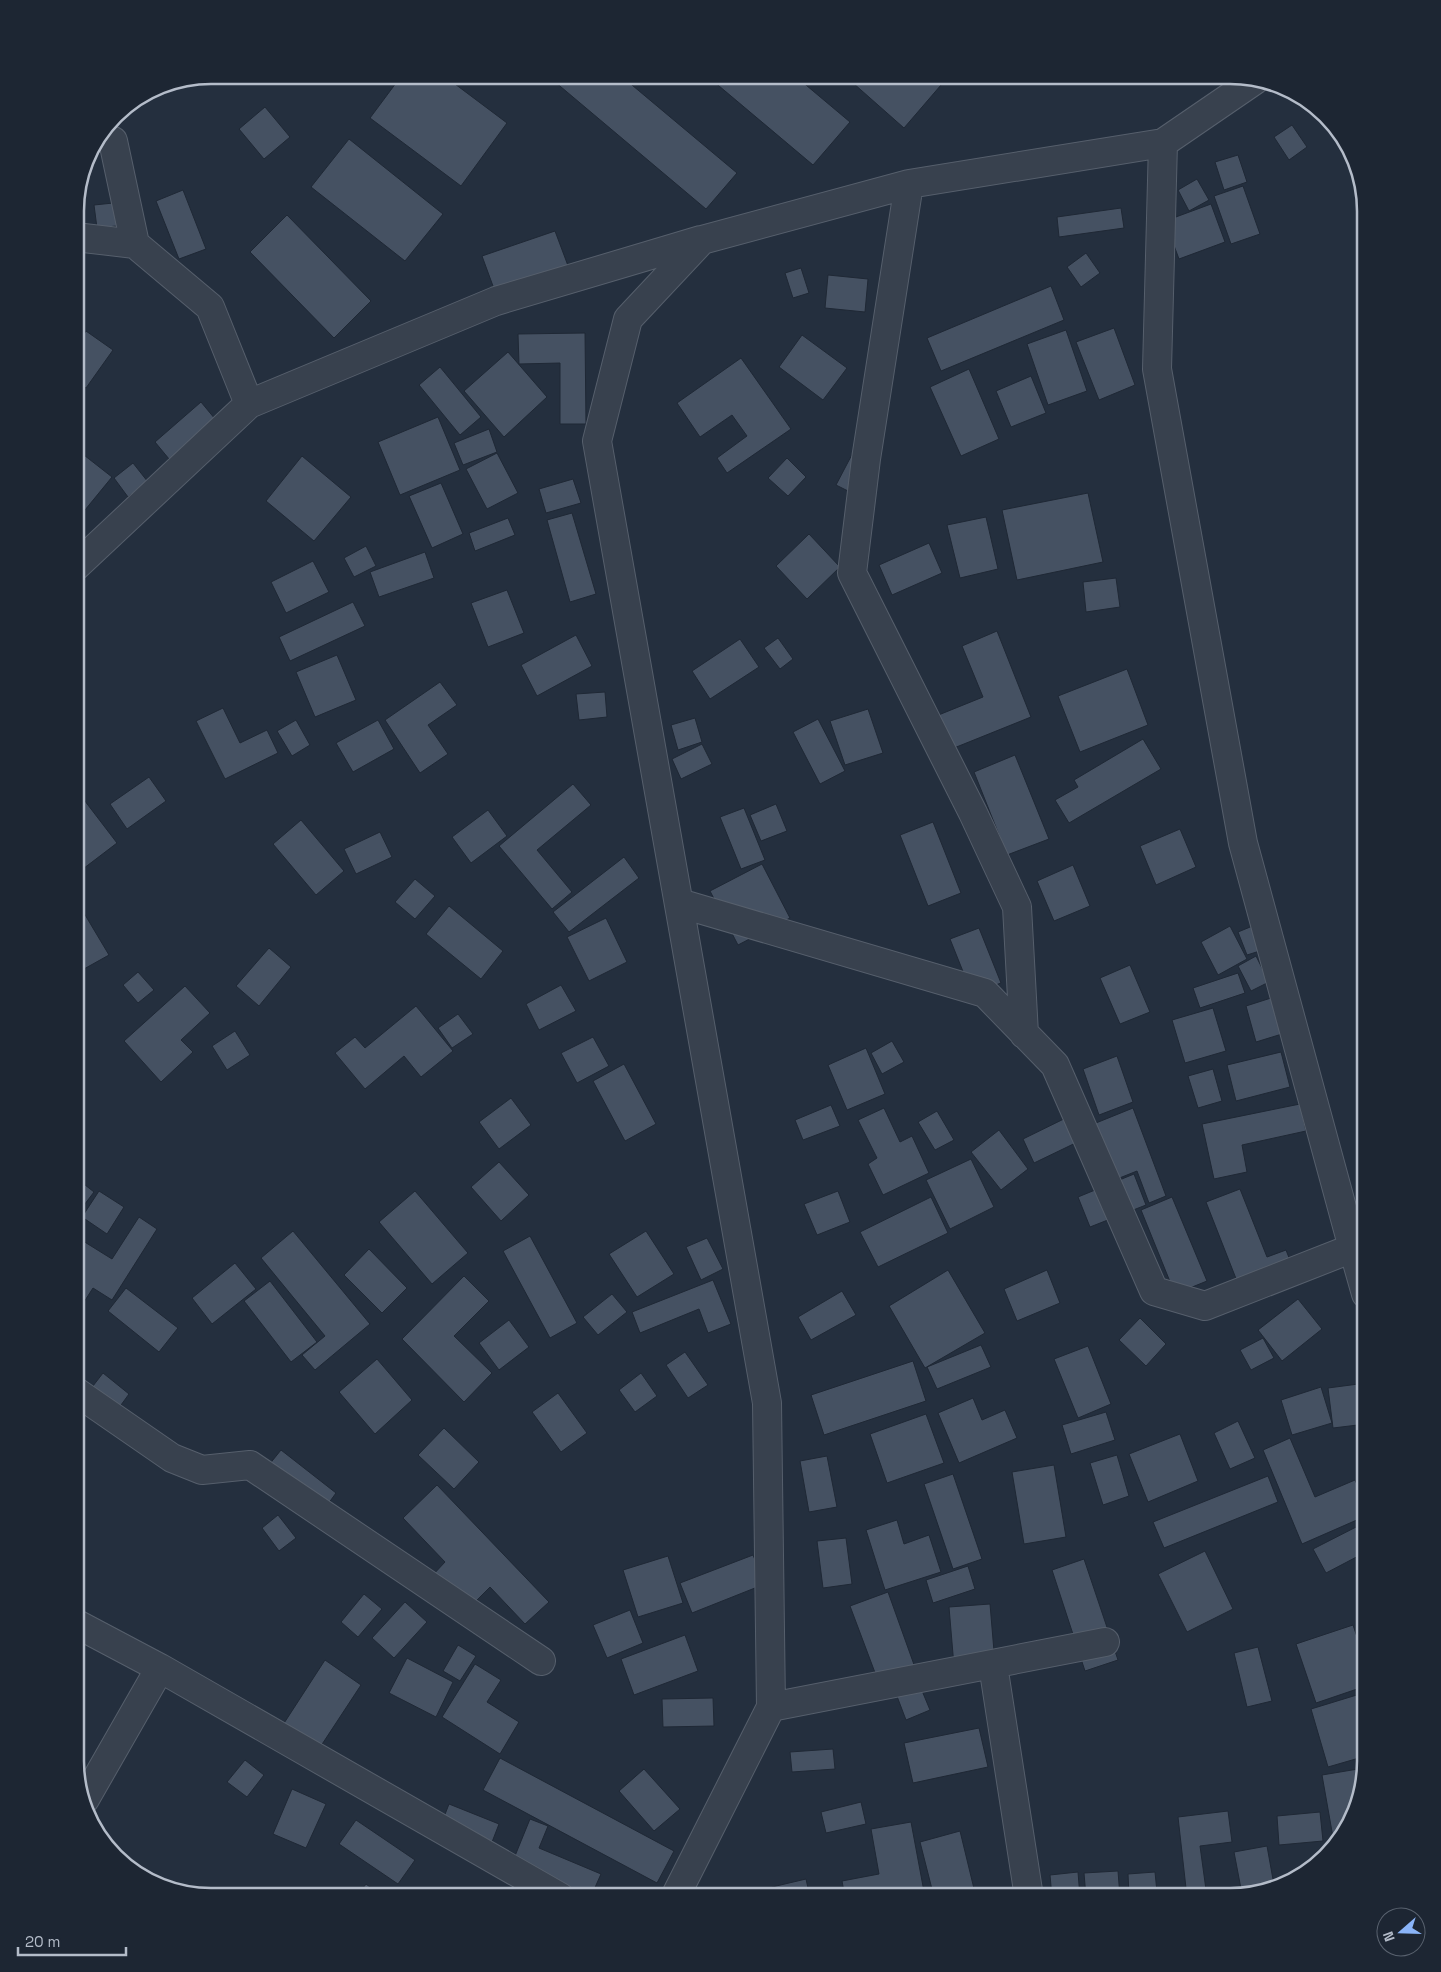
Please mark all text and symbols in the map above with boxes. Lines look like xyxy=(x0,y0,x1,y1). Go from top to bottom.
north arrow xyxy=(1376,1907,1426,1957)
scale bar xyxy=(18,1924,125,1956)
text: N xyxy=(1379,1929,1399,1944)
text: 20 m xyxy=(25,1932,60,1951)

